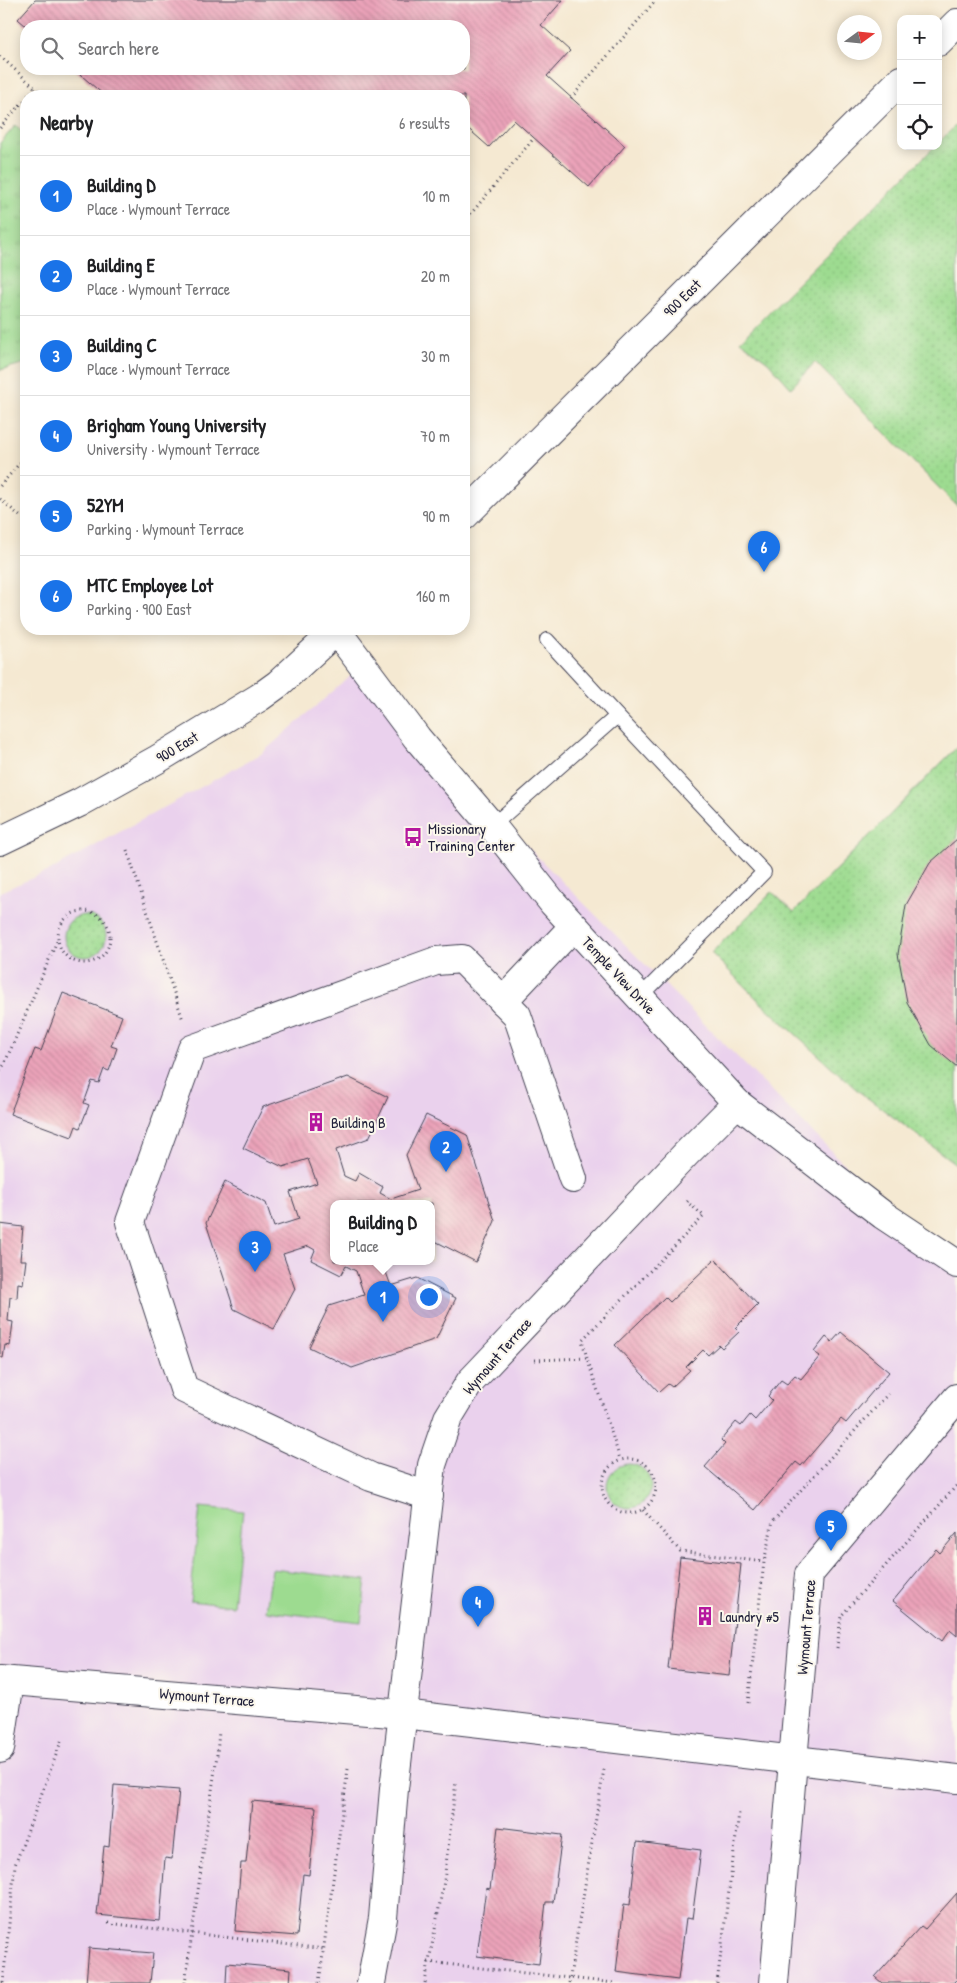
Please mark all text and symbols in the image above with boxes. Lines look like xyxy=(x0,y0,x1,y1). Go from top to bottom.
north arrow xyxy=(837,15,882,60)
map controls xyxy=(897,15,942,150)
button: + xyxy=(897,15,942,60)
search box xyxy=(20,20,470,75)
icon: search xyxy=(38,34,66,62)
text: Search here xyxy=(78,35,159,61)
button: − xyxy=(897,60,942,105)
button: locate xyxy=(897,105,942,150)
text: Nearby xyxy=(40,108,93,137)
text: 6 results xyxy=(399,112,450,134)
text: Building D xyxy=(87,172,156,198)
text: 1 xyxy=(53,185,59,207)
text: 10 m xyxy=(422,185,450,207)
text: Place · Wymount Terrace xyxy=(87,198,230,220)
text: Building E xyxy=(87,252,155,278)
text: 2 xyxy=(52,265,60,287)
text: 20 m xyxy=(421,265,450,287)
street label: 900 East xyxy=(658,274,706,322)
text: Place · Wymount Terrace xyxy=(87,278,230,300)
text: Building C xyxy=(87,332,157,358)
text: 3 xyxy=(52,345,60,367)
text: 30 m xyxy=(421,345,450,367)
text: Place · Wymount Terrace xyxy=(87,358,230,380)
text: Brigham Young University xyxy=(87,412,266,438)
text: 4 xyxy=(53,425,59,447)
text: 70 m xyxy=(420,425,450,447)
text: University · Wymount Terrace xyxy=(87,438,260,460)
text: 52YM xyxy=(87,492,124,518)
text: 5 xyxy=(53,505,59,527)
text: 90 m xyxy=(422,505,450,527)
text: Parking · Wymount Terrace xyxy=(87,518,244,540)
pin: 6 xyxy=(748,531,780,572)
text: MTC Employee Lot xyxy=(87,572,213,598)
text: 6 xyxy=(53,585,59,607)
text: 160 m xyxy=(416,585,450,607)
text: Parking · 900 East xyxy=(87,598,191,620)
street label: 900 East xyxy=(152,726,203,768)
place label: Missionary Training Center xyxy=(428,818,515,856)
bus stop icon: Missionary Training Center xyxy=(402,826,424,848)
street label: Temple View Drive xyxy=(577,931,661,1019)
building icon: Building B xyxy=(305,1111,327,1133)
place label: Building B xyxy=(331,1112,386,1133)
pin: 2 xyxy=(430,1131,462,1172)
popup xyxy=(330,1200,435,1265)
text: Building D xyxy=(348,1209,417,1235)
pin: 3 xyxy=(239,1231,271,1272)
text: Place xyxy=(348,1235,379,1257)
pin: 1 xyxy=(367,1281,399,1322)
your location xyxy=(416,1284,442,1310)
street label: Wymount Terrace xyxy=(458,1313,536,1399)
pin: 5 xyxy=(815,1510,847,1551)
street label: Wymount Terrace xyxy=(791,1579,821,1675)
pin: 4 xyxy=(462,1586,494,1627)
building icon: Laundry #5 xyxy=(694,1605,716,1627)
place label: Laundry #5 xyxy=(720,1606,780,1627)
street label: Wymount Terrace xyxy=(159,1682,255,1712)

